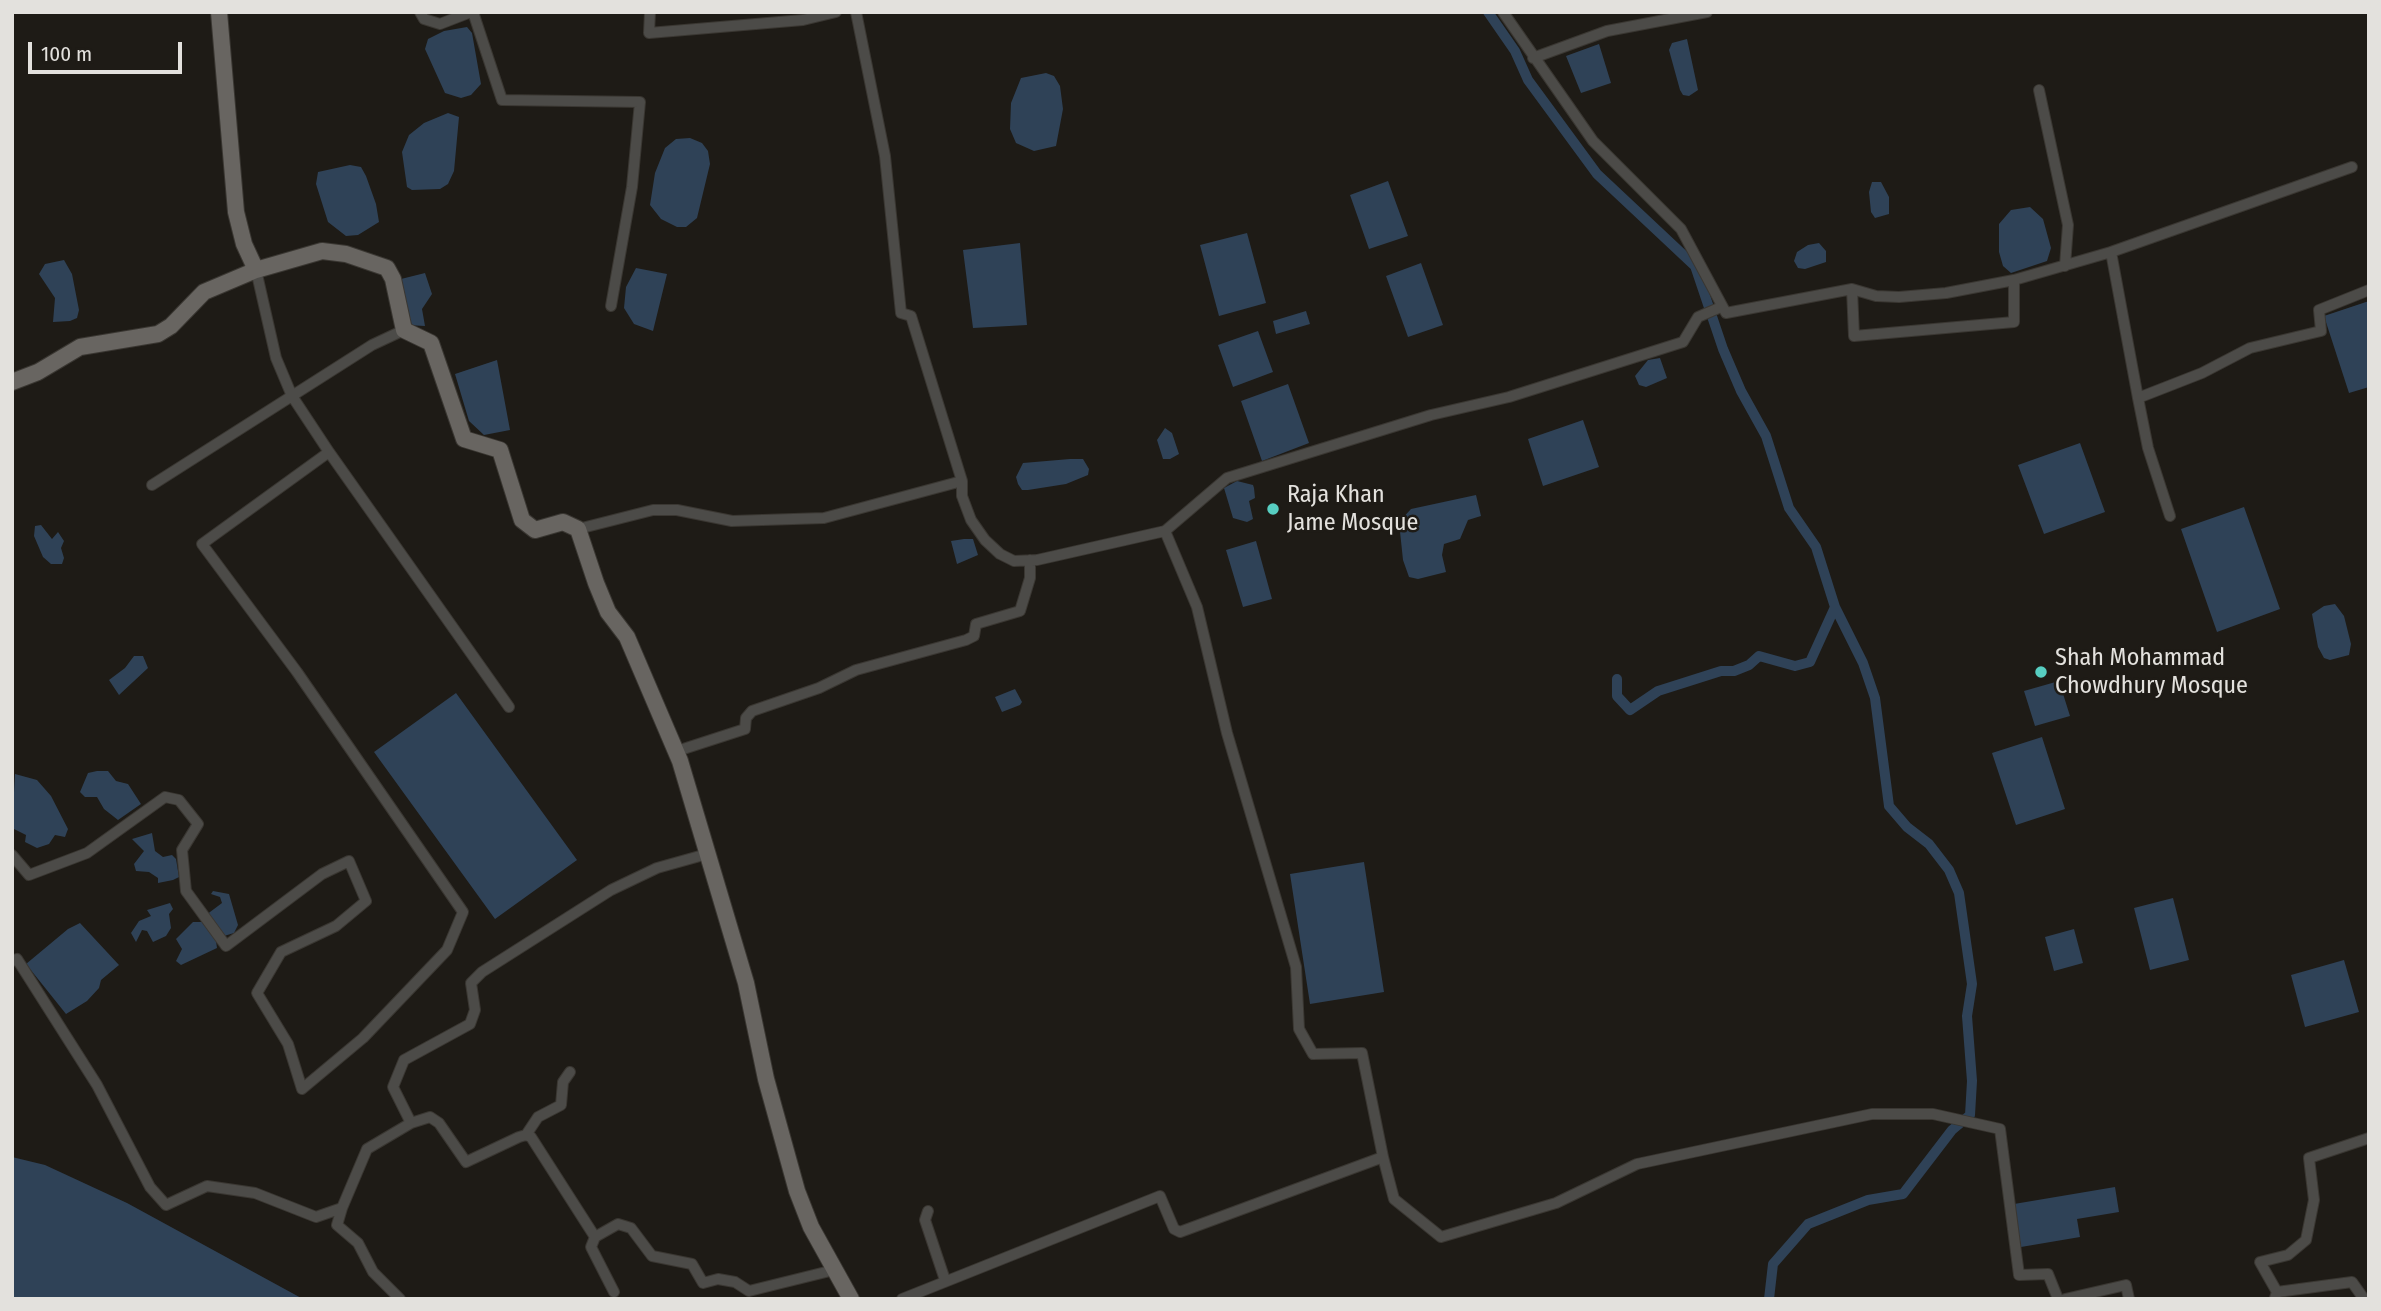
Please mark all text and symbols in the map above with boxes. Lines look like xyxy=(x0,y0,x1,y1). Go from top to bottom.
scale bar xyxy=(32,28,186,72)
text: 100 m xyxy=(41,41,92,67)
place label: Raja Khan Jame Mosque xyxy=(1287,481,1418,537)
marker: Raja Khan Jame Mosque xyxy=(1265,501,1281,517)
place label: Shah Mohammad Chowdhury Mosque xyxy=(2055,644,2248,700)
marker: Shah Mohammad Chowdhury Mosque xyxy=(2033,664,2049,680)

